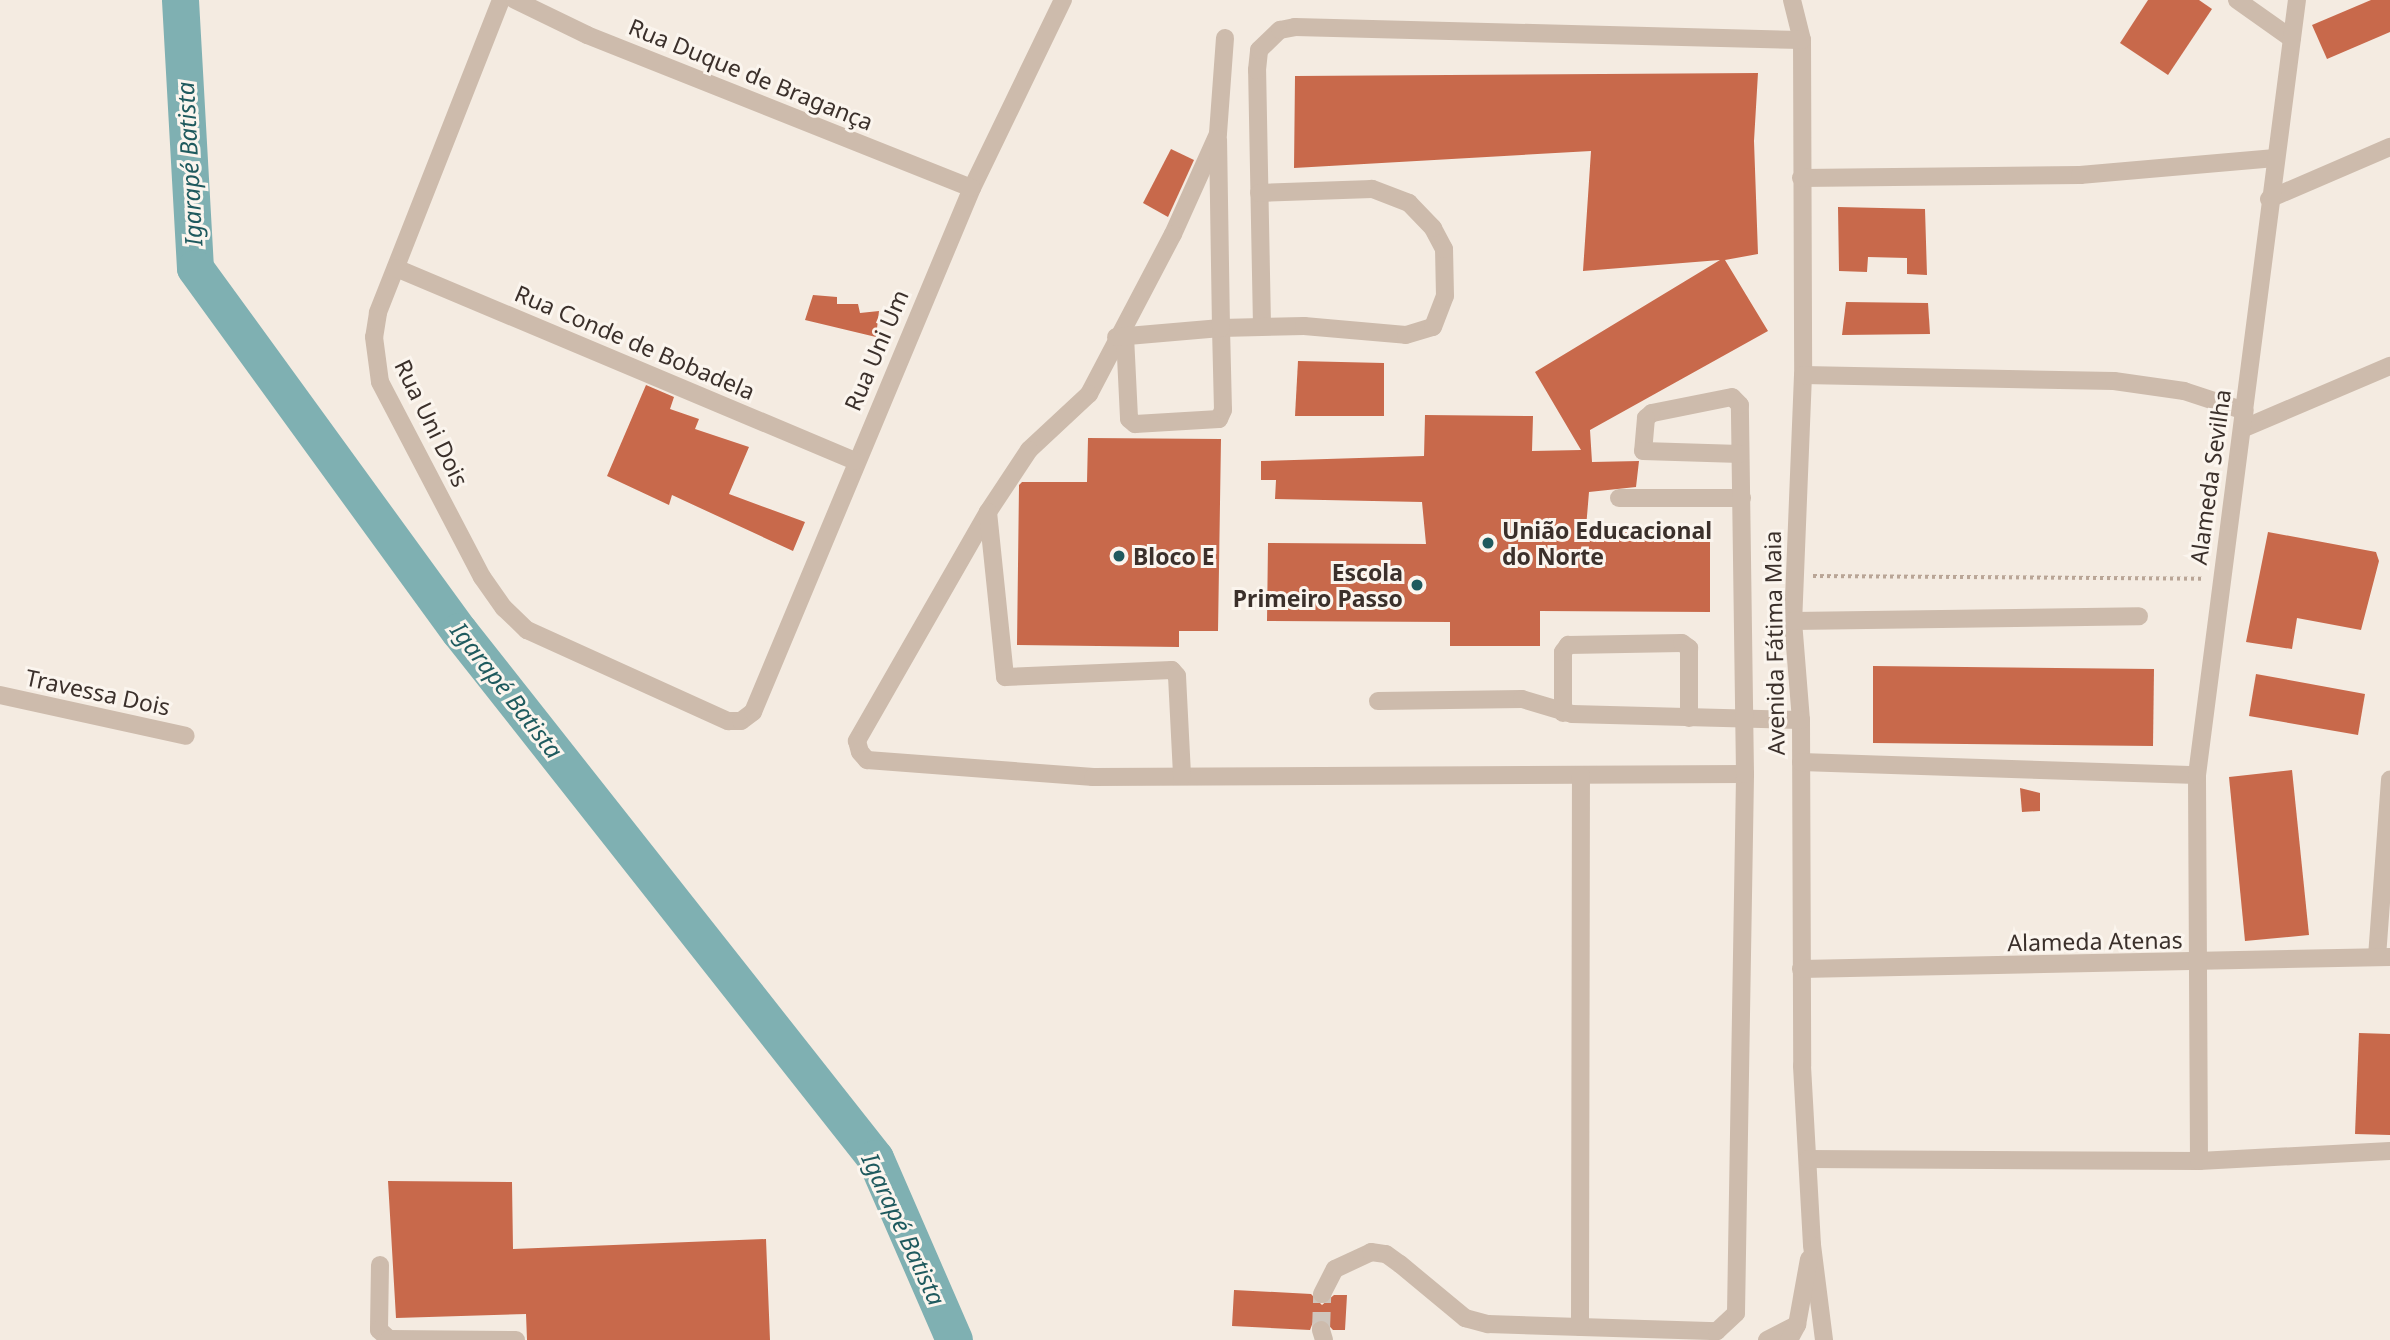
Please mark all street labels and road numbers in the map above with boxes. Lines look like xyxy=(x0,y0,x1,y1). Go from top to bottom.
street label: Rua Duque de Bragança xyxy=(625,12,877,136)
street label: Rua Conde de Bobadela xyxy=(511,279,759,405)
street label: Rua Uni Um xyxy=(838,285,914,415)
street label: Rua Uni Dois xyxy=(389,355,475,491)
street label: Alameda Sevilha xyxy=(2184,388,2236,566)
street label: Avenida Fátima Maia xyxy=(1758,530,1790,756)
street label: Travessa Dois xyxy=(23,663,173,721)
street label: Alameda Atenas xyxy=(2007,926,2183,956)

